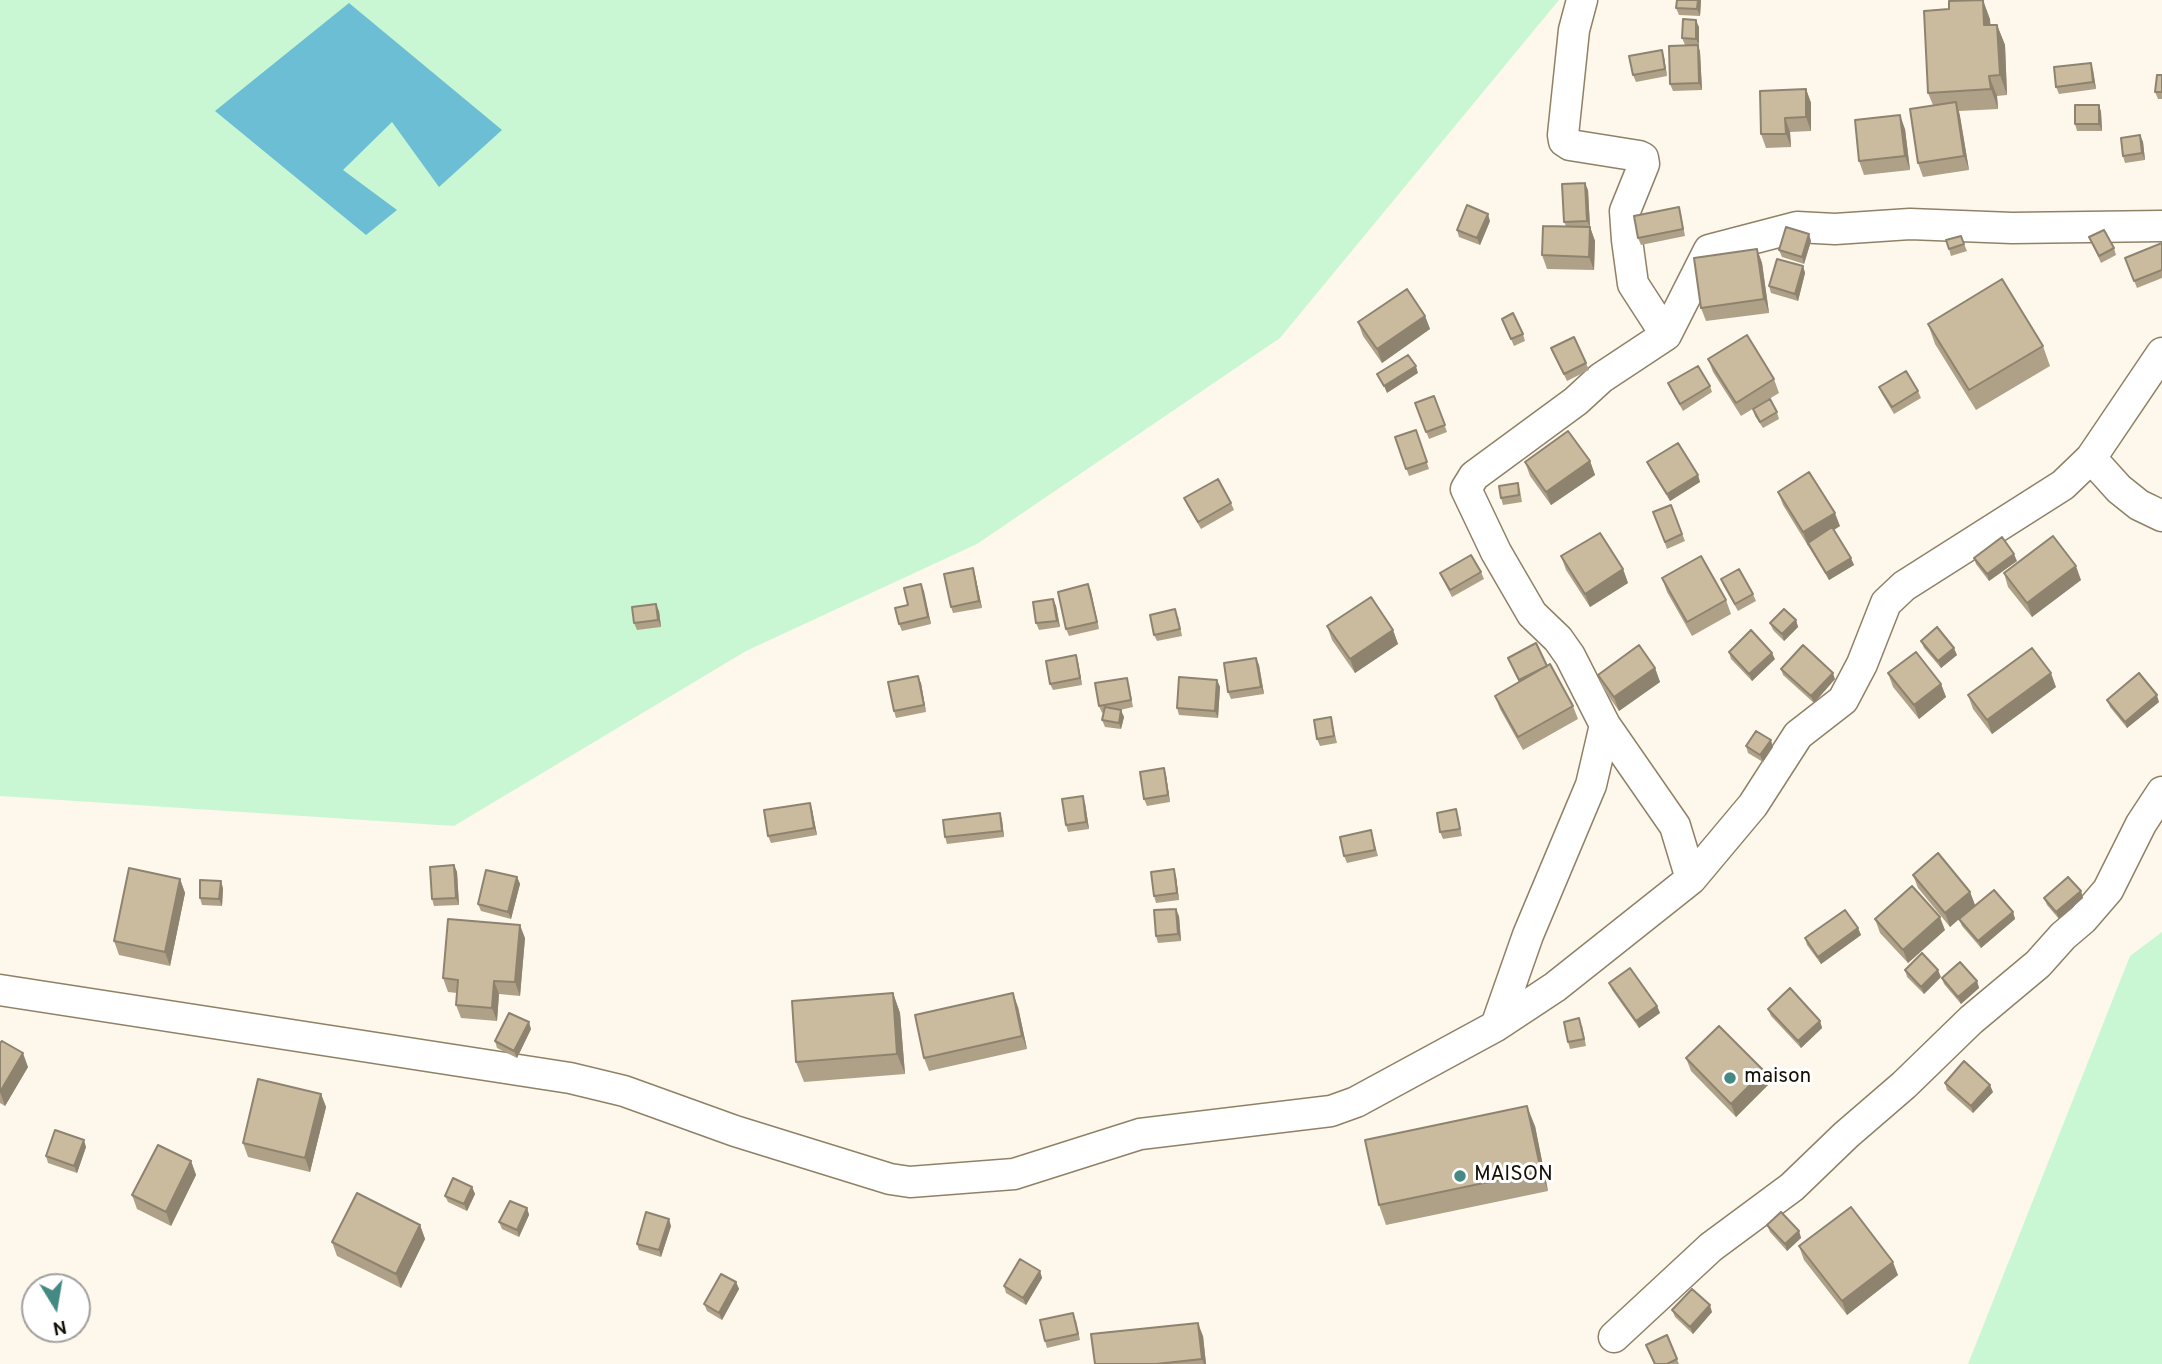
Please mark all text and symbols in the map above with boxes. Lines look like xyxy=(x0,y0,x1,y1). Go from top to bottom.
place label: maison xyxy=(1744,1065,1811,1091)
marker: maison xyxy=(1722,1070,1738,1086)
place label: MAISON xyxy=(1474,1163,1553,1189)
marker: MAISON xyxy=(1452,1168,1468,1184)
north arrow xyxy=(21,1273,91,1343)
text: N xyxy=(51,1314,69,1340)

